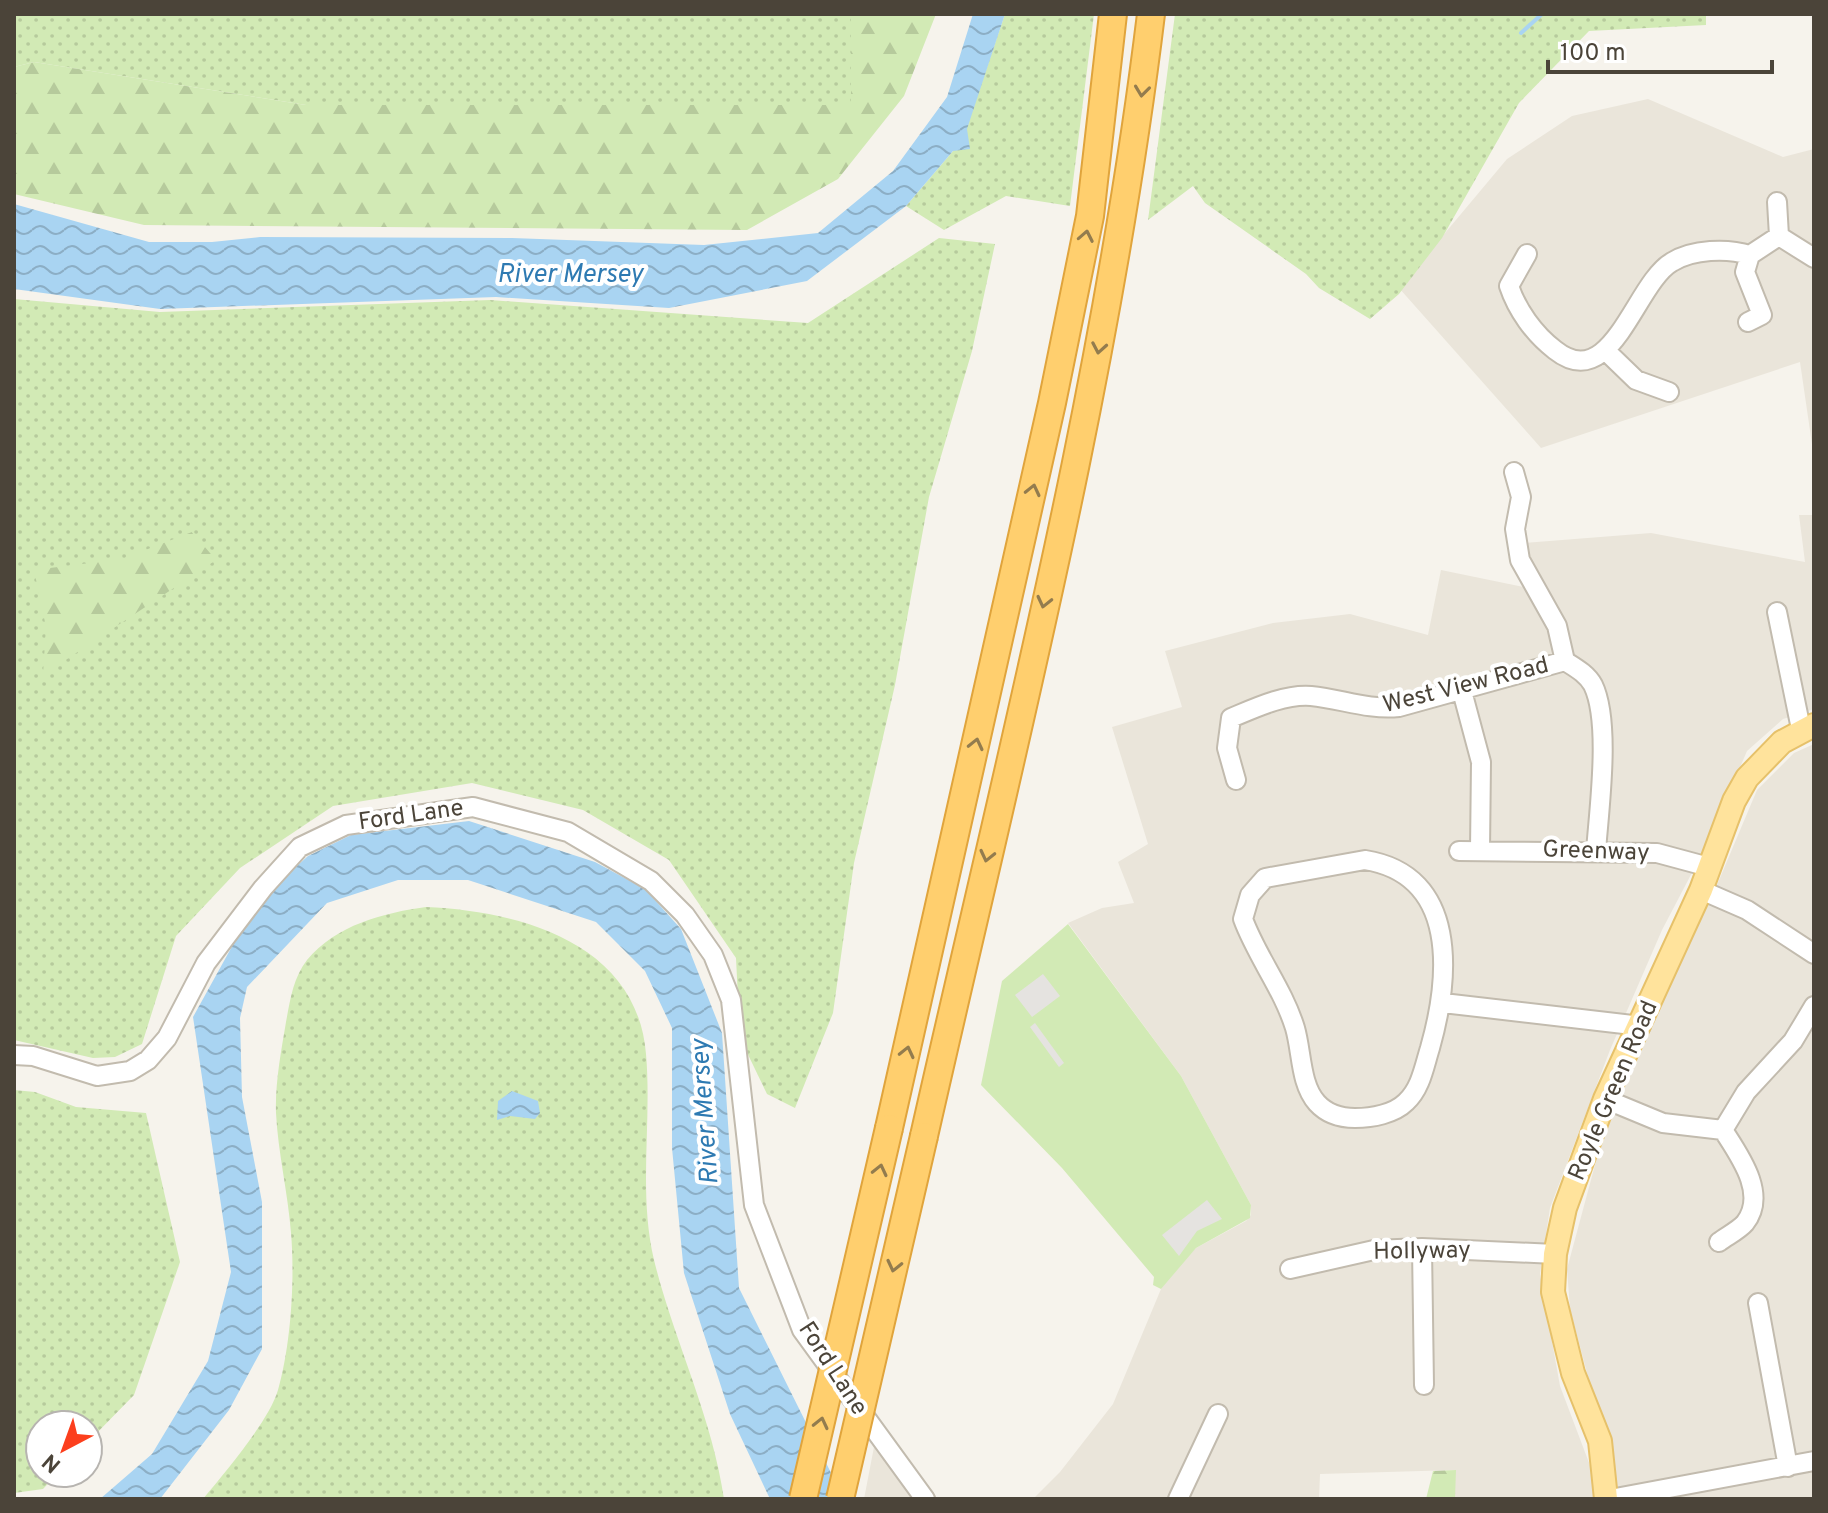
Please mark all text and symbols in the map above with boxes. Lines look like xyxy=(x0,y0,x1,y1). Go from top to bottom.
scale bar xyxy=(1548,24,1772,74)
text: 100 m xyxy=(1560,39,1626,69)
one-way arrow xyxy=(1134,85,1151,98)
one-way arrow xyxy=(1076,229,1093,242)
water label: River Mersey xyxy=(497,259,645,292)
one-way arrow xyxy=(1091,341,1108,355)
one-way arrow xyxy=(1024,484,1041,498)
one-way arrow xyxy=(1036,595,1053,608)
street label: West View Road xyxy=(1380,651,1552,721)
one-way arrow xyxy=(967,738,984,751)
street label: Ford Lane xyxy=(357,794,465,838)
street label: Greenway xyxy=(1542,835,1650,869)
one-way arrow xyxy=(979,848,996,862)
street label: Royle Green Road xyxy=(1563,996,1665,1186)
water label: River Mersey xyxy=(684,1036,728,1186)
one-way arrow xyxy=(897,1046,914,1060)
one-way arrow xyxy=(871,1163,888,1177)
street label: Hollyway xyxy=(1373,1236,1471,1268)
one-way arrow xyxy=(886,1259,903,1273)
street label: Ford Lane xyxy=(791,1316,873,1422)
north arrow xyxy=(24,1409,104,1489)
one-way arrow xyxy=(811,1417,828,1430)
text: N xyxy=(38,1447,67,1478)

